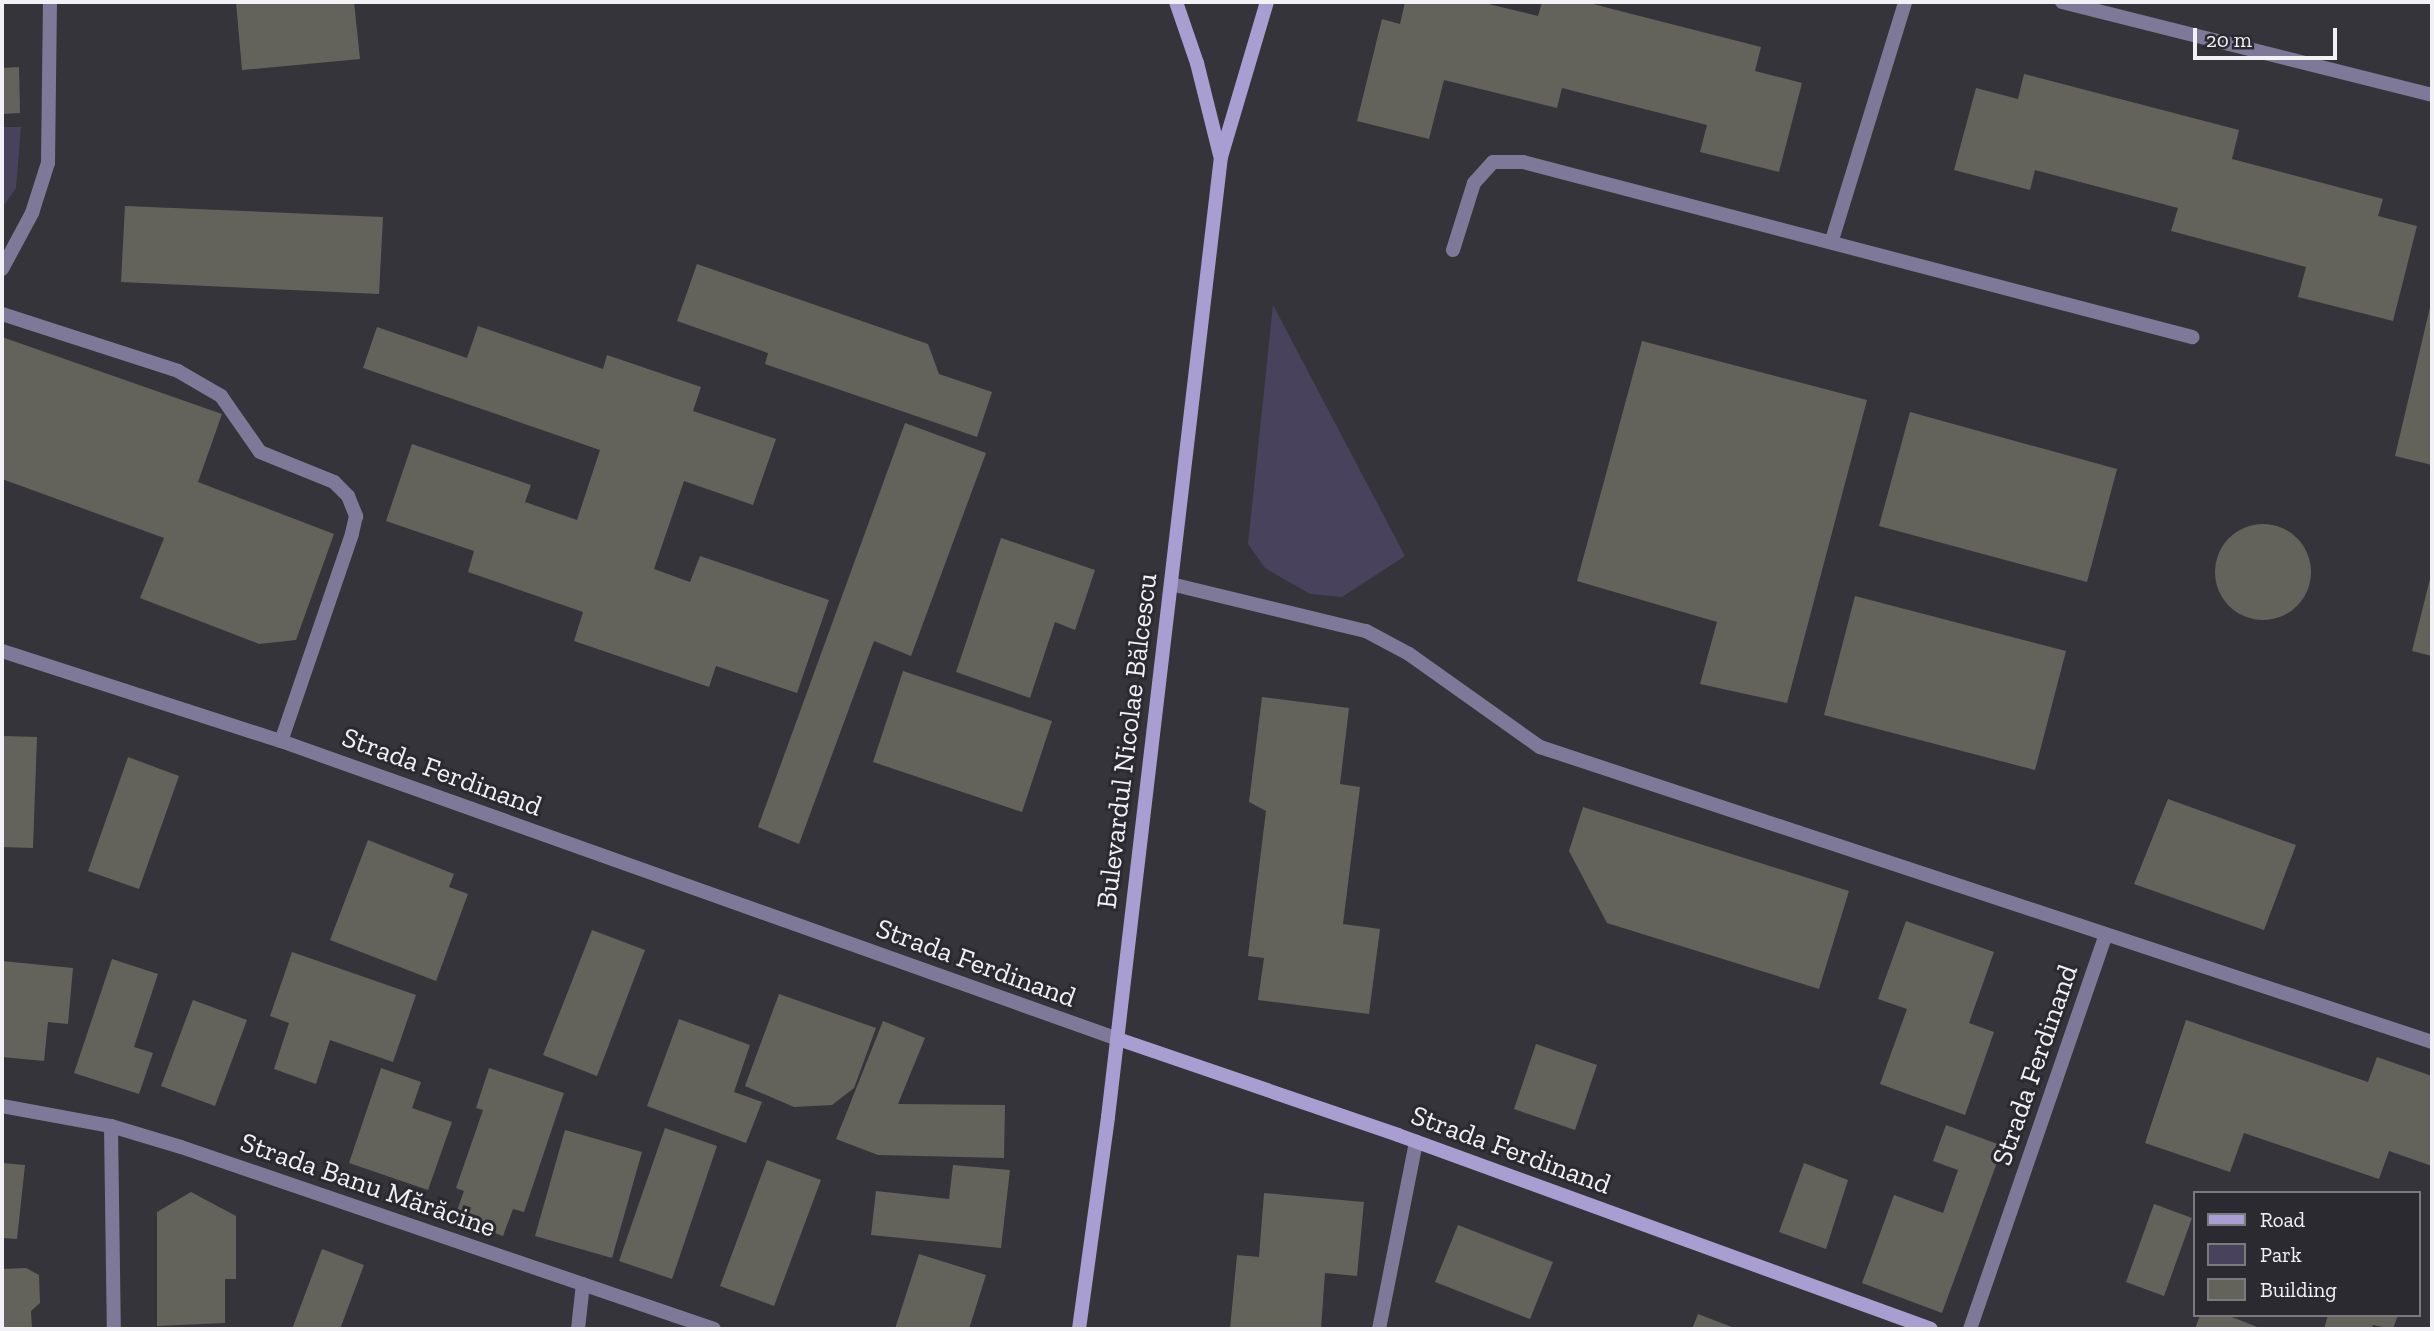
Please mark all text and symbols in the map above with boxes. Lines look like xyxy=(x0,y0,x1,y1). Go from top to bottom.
scale bar xyxy=(2196,14,2340,58)
text: 20 m xyxy=(2206,27,2252,52)
street label: Bulevardul Nicolae Bălcescu xyxy=(1090,571,1164,911)
street label: Strada Ferdinand xyxy=(338,720,546,824)
street label: Strada Ferdinand xyxy=(872,911,1080,1015)
street label: Strada Ferdinand xyxy=(1985,960,2085,1170)
street label: Strada Ferdinand xyxy=(1407,1098,1615,1202)
street label: Strada Banu Mărăcine xyxy=(236,1126,500,1244)
legend xyxy=(2192,1191,2420,1317)
text: Road xyxy=(2260,1207,2305,1232)
text: Park xyxy=(2260,1242,2302,1267)
text: Building xyxy=(2260,1277,2337,1302)

